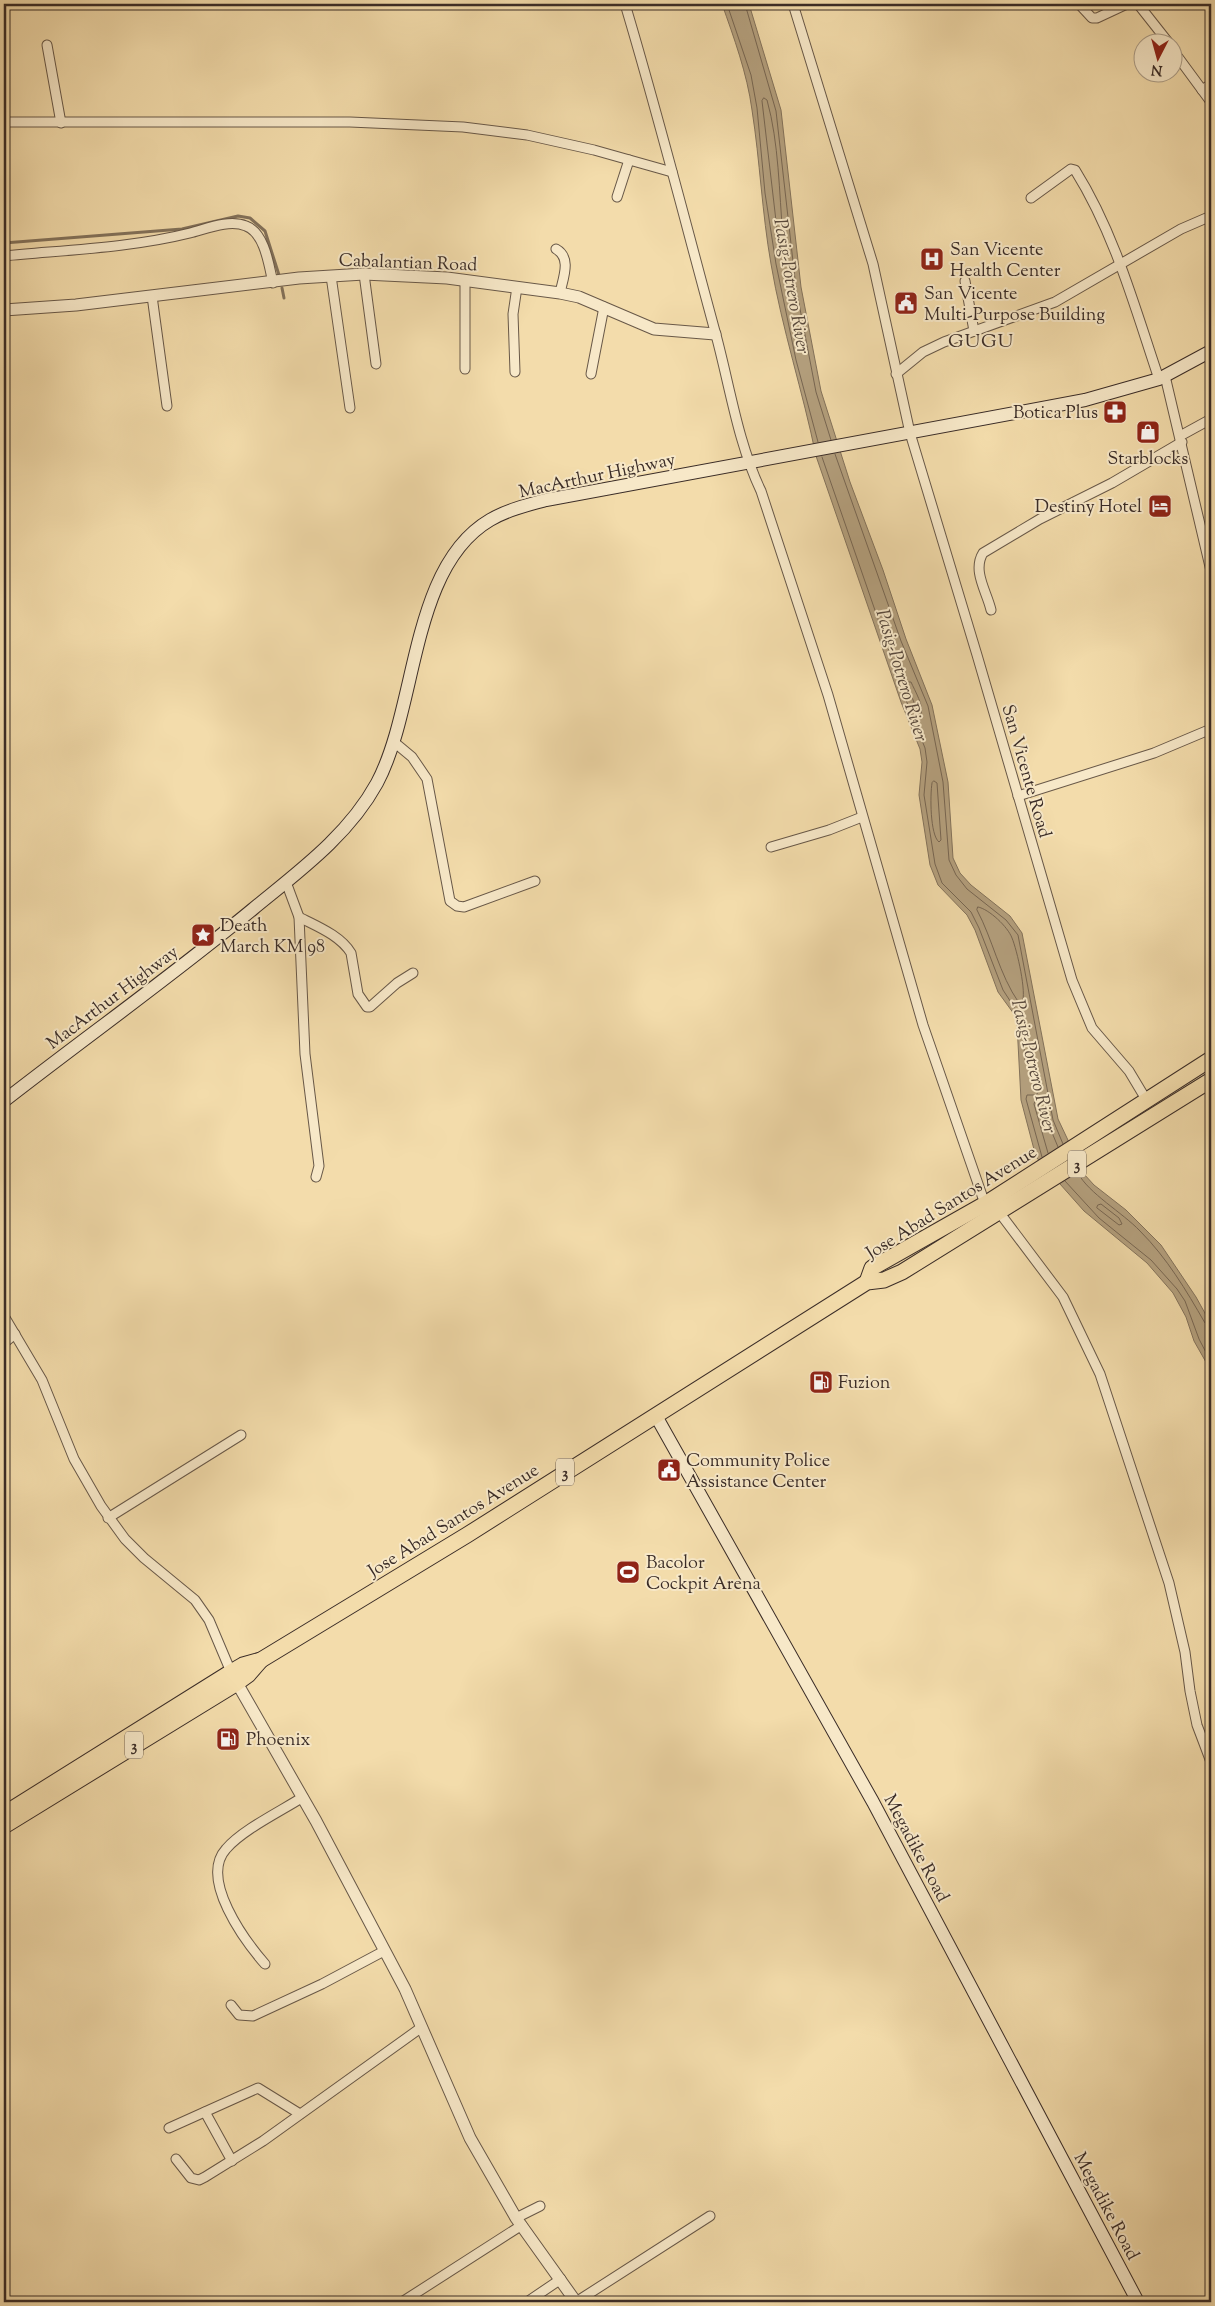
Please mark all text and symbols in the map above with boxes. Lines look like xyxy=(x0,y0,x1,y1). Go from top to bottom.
north arrow xyxy=(1132,32,1182,82)
text: N xyxy=(1150,58,1163,79)
water label: Pasig-Potrero River xyxy=(765,217,816,357)
place label: San Vicente Health Center xyxy=(950,238,1061,285)
hospital icon: San Vicente Health Center xyxy=(919,246,945,272)
street label: Cabalantian Road xyxy=(338,249,478,279)
place label: San Vicente Multi-Purpose Building xyxy=(924,282,1105,329)
public building icon: San Vicente Multi-Purpose Building xyxy=(893,290,919,316)
district label: GUGU xyxy=(948,329,1014,356)
pharmacy icon: Botica Plus xyxy=(1102,399,1128,425)
place label: Botica Plus xyxy=(1013,401,1098,427)
shop icon: Starblocks xyxy=(1135,419,1161,445)
place label: Starblocks xyxy=(1108,447,1188,473)
street label: MacArthur Highway xyxy=(517,448,678,506)
hotel icon: Destiny Hotel xyxy=(1147,493,1173,519)
place label: Destiny Hotel xyxy=(1035,495,1142,521)
water label: Pasig-Potrero River xyxy=(868,606,934,745)
street label: San Vicente Road xyxy=(994,702,1057,841)
place label: Death March KM 98 xyxy=(220,914,325,961)
place icon: Death March KM 98 xyxy=(190,922,216,948)
street label: MacArthur Highway xyxy=(42,940,185,1057)
water label: Pasig-Potrero River xyxy=(1003,997,1062,1137)
street label: Jose Abad Santos Avenue xyxy=(861,1140,1043,1268)
road number: 3 xyxy=(1068,1150,1086,1178)
fuel station icon: Fuzion xyxy=(808,1369,834,1395)
place label: Fuzion xyxy=(838,1371,891,1397)
place label: Community Police Assistance Center xyxy=(686,1449,830,1496)
public building icon: Community Police Assistance Center xyxy=(656,1457,682,1483)
street label: Jose Abad Santos Avenue xyxy=(363,1458,545,1586)
road number: 3 xyxy=(556,1458,574,1485)
place label: Bacolor Cockpit Arena xyxy=(646,1551,761,1598)
sports icon: Bacolor Cockpit Arena xyxy=(615,1559,641,1585)
fuel station icon: Phoenix xyxy=(215,1726,241,1752)
place label: Phoenix xyxy=(246,1728,311,1754)
road number: 3 xyxy=(125,1732,143,1758)
street label: Megadike Road xyxy=(876,1790,955,1908)
street label: Megadike Road xyxy=(1066,2148,1145,2266)

